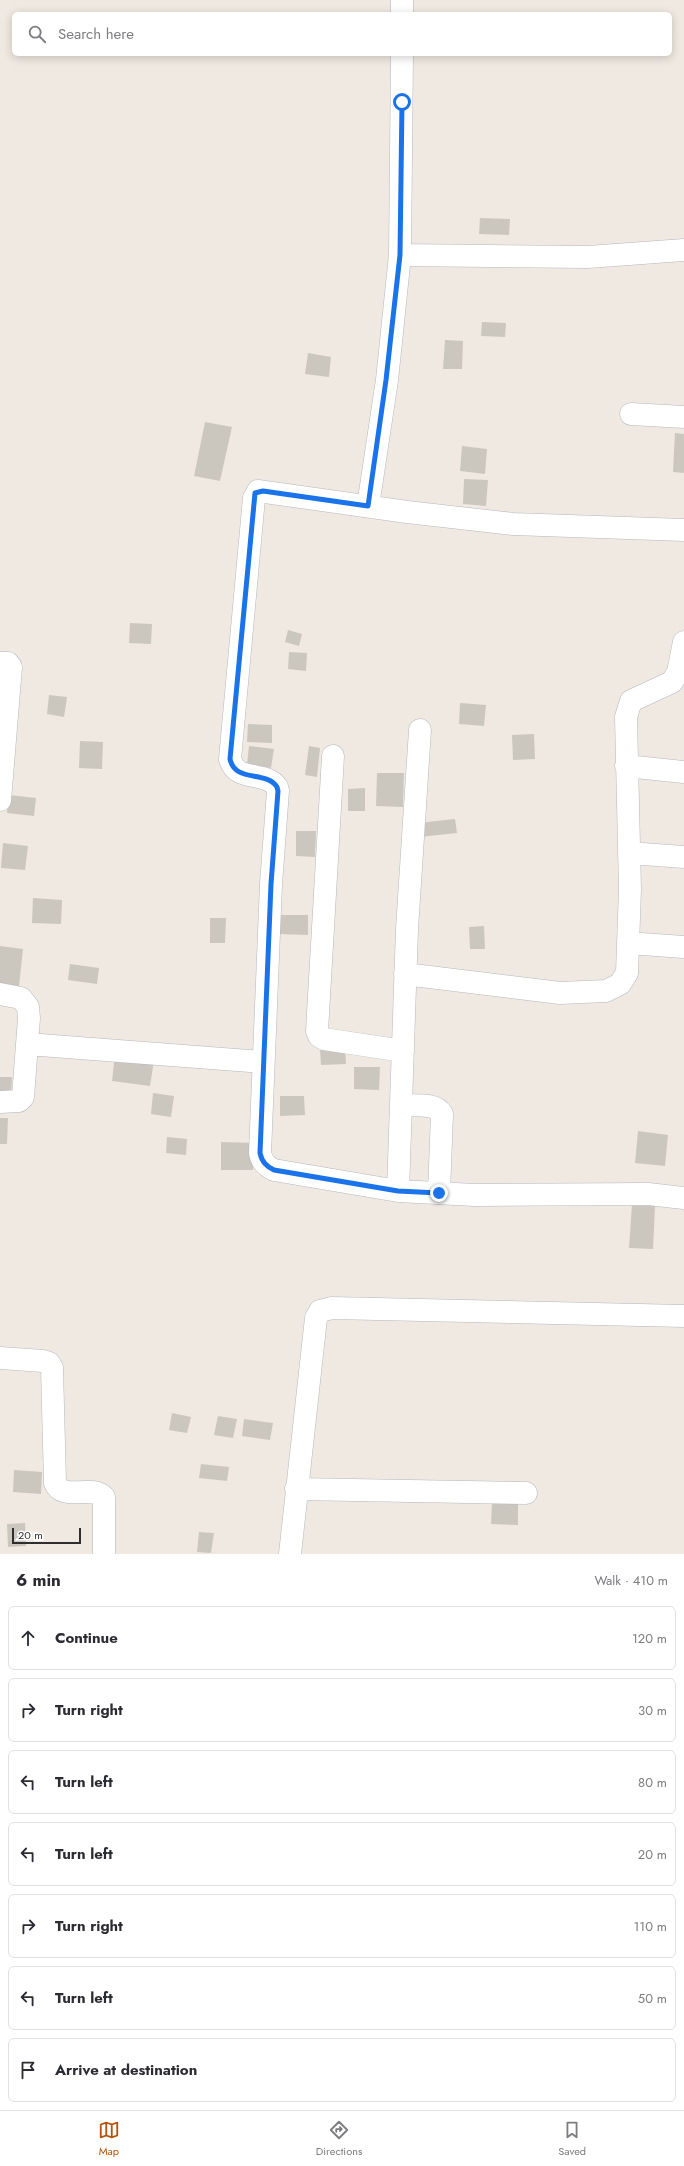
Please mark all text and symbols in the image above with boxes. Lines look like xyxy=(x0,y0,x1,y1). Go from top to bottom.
search box xyxy=(12,12,672,56)
icon: search xyxy=(26,23,48,45)
text: Search here xyxy=(58,23,134,45)
route start xyxy=(393,93,411,111)
route end xyxy=(430,1184,448,1202)
scale bar xyxy=(12,1526,81,1545)
text: 20 m xyxy=(18,1527,43,1543)
text: 6 min xyxy=(16,1568,61,1592)
text: Walk · 410 m xyxy=(594,1571,668,1590)
icon: ahead xyxy=(17,1627,39,1649)
text: Continue xyxy=(55,1627,118,1649)
text: 120 m xyxy=(632,1629,667,1648)
icon: right xyxy=(17,1699,39,1721)
text: Turn right xyxy=(55,1699,123,1721)
text: 30 m xyxy=(638,1701,667,1720)
icon: left xyxy=(17,1771,39,1793)
text: Turn left xyxy=(55,1771,113,1793)
text: 80 m xyxy=(638,1773,667,1792)
icon: left xyxy=(17,1843,39,1865)
text: Turn left xyxy=(55,1843,113,1865)
text: 20 m xyxy=(638,1845,667,1864)
icon: right xyxy=(17,1915,39,1937)
text: Turn right xyxy=(55,1915,123,1937)
text: 110 m xyxy=(633,1917,667,1936)
icon: left xyxy=(17,1987,39,2009)
text: Turn left xyxy=(55,1987,113,2009)
text: 50 m xyxy=(638,1989,667,2008)
icon: arrive xyxy=(17,2059,39,2081)
text: Arrive at destination xyxy=(55,2059,197,2081)
tab: Map xyxy=(98,2119,120,2159)
tab: Directions xyxy=(316,2119,362,2159)
tab: Saved xyxy=(558,2119,586,2159)

